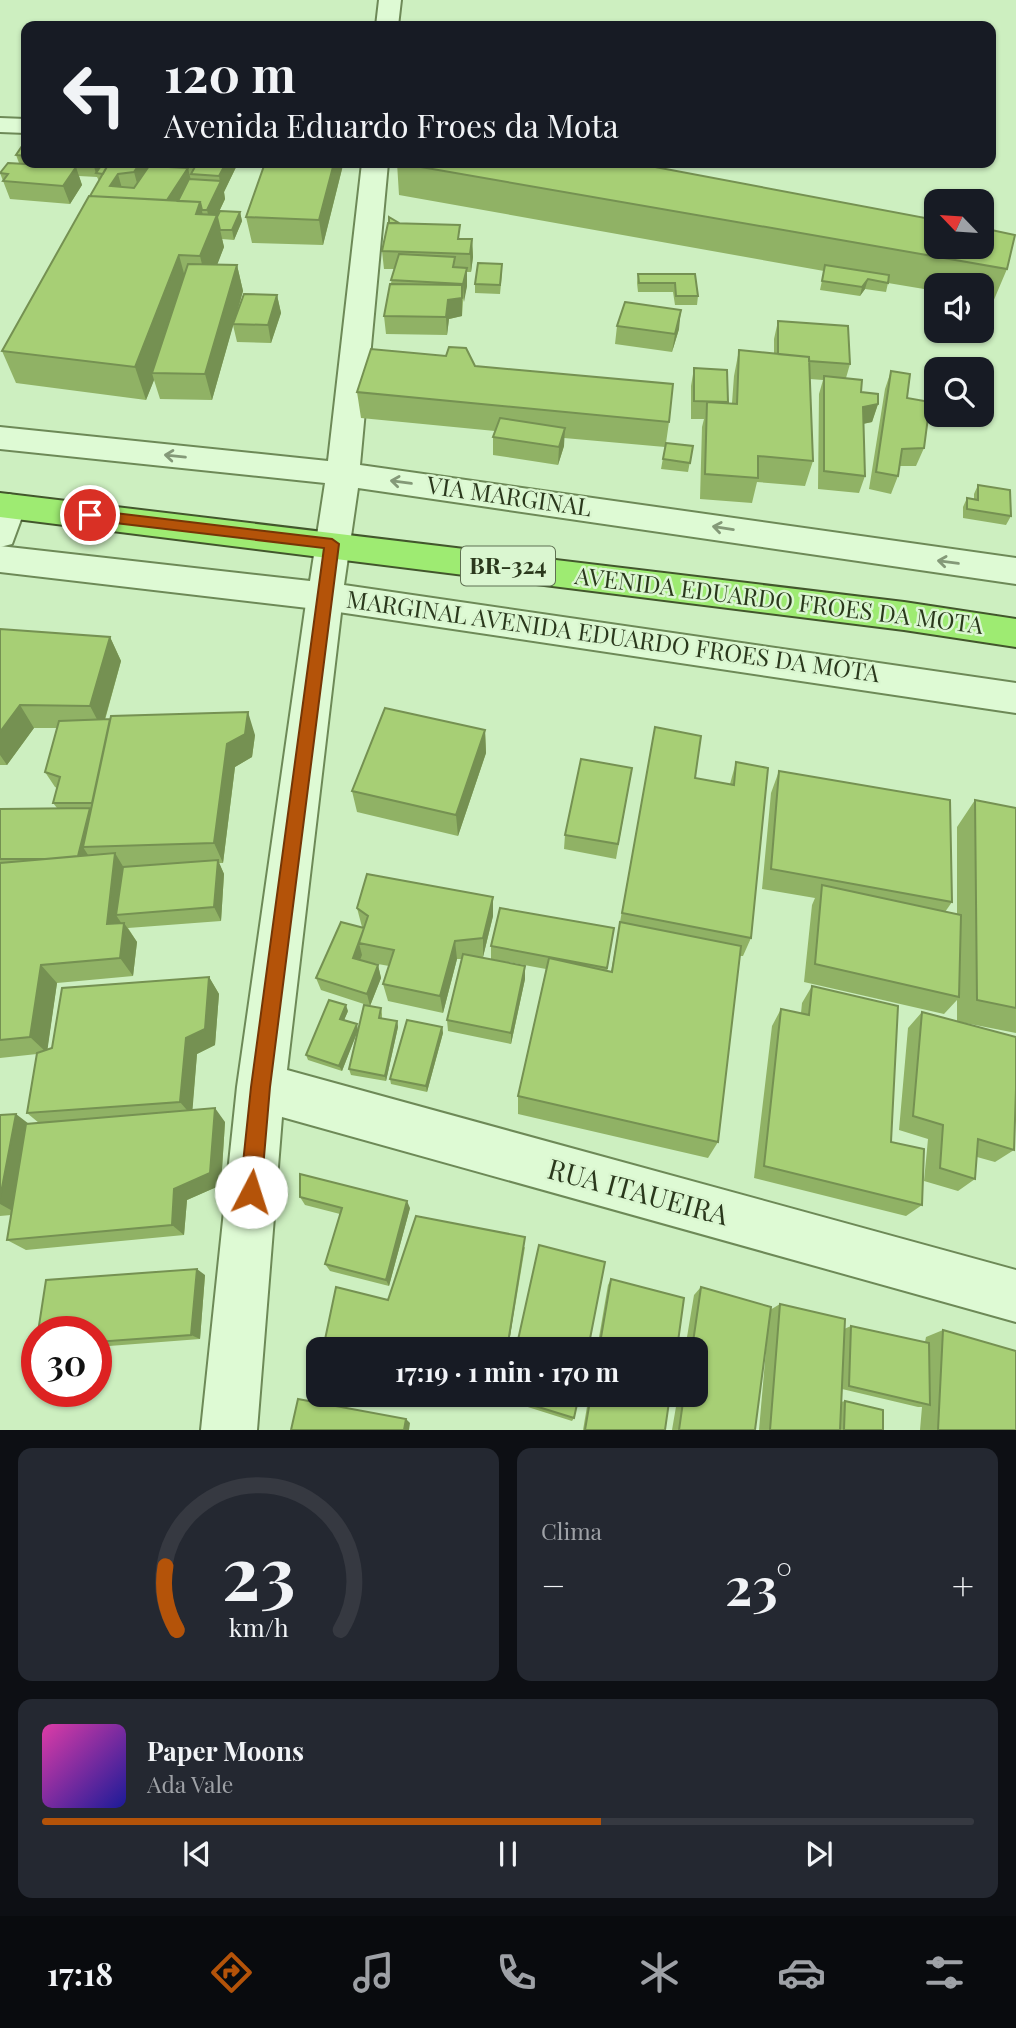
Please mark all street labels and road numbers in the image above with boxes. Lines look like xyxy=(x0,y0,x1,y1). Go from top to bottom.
street label: VIA MARGINAL xyxy=(424,467,594,522)
road number: BR-324 xyxy=(461,546,555,586)
street label: AVENIDA EDUARDO FROES DA MOTA xyxy=(572,558,986,640)
street label: MARGINAL AVENIDA EDUARDO FROES DA MOTA xyxy=(345,582,883,688)
street label: RUA ITAUEIRA xyxy=(544,1149,733,1233)

